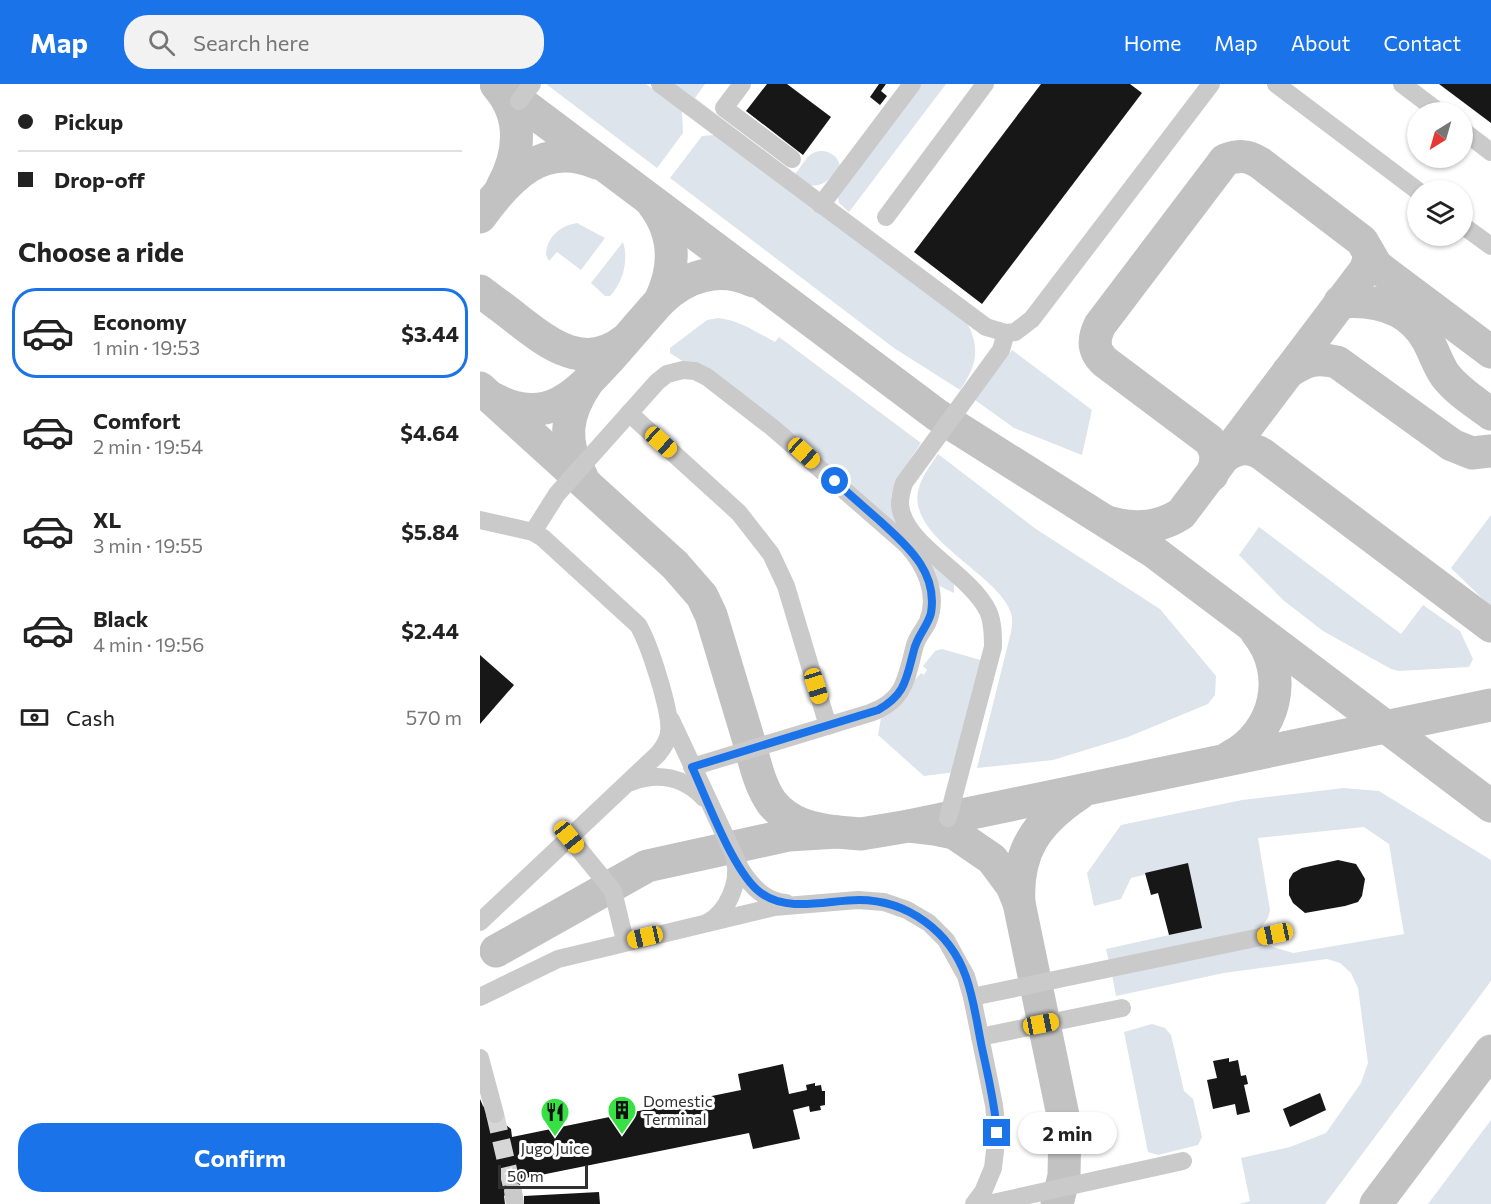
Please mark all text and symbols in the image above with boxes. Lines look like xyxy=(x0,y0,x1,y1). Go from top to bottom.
search box xyxy=(124,15,544,69)
text: Map xyxy=(30,25,88,59)
icon: search xyxy=(145,26,178,59)
text: Search here xyxy=(193,29,309,56)
text: Home xyxy=(1124,30,1181,55)
text: Map xyxy=(1214,30,1258,55)
text: About xyxy=(1291,30,1350,55)
text: Contact xyxy=(1383,30,1461,55)
north arrow xyxy=(1407,102,1473,168)
map controls xyxy=(1407,102,1473,246)
text: Pickup xyxy=(54,108,123,135)
text: Drop-off xyxy=(54,166,145,193)
button: layers xyxy=(1407,180,1473,246)
text: Choose a ride xyxy=(18,235,184,268)
icon: car xyxy=(21,306,75,360)
text: Economy xyxy=(93,308,187,335)
text: $3.44 xyxy=(401,320,459,347)
text: 1 min · 19:53 xyxy=(93,335,200,359)
icon: car xyxy=(21,405,75,459)
text: Comfort xyxy=(93,407,181,434)
text: $4.64 xyxy=(400,419,459,446)
car xyxy=(642,423,680,461)
text: 2 min · 19:54 xyxy=(93,434,203,458)
car xyxy=(785,434,823,472)
route start xyxy=(821,467,848,494)
icon: car xyxy=(21,504,75,558)
text: XL xyxy=(93,506,121,533)
text: $5.84 xyxy=(401,518,459,545)
text: 3 min · 19:55 xyxy=(93,533,203,557)
icon: car xyxy=(21,603,75,657)
text: Black xyxy=(93,605,148,632)
text: $2.44 xyxy=(401,617,459,644)
text: 4 min · 19:56 xyxy=(93,632,204,656)
car xyxy=(802,666,830,706)
icon: cash xyxy=(18,701,51,734)
text: Cash xyxy=(66,704,115,731)
text: 570 m xyxy=(406,705,462,729)
car xyxy=(551,817,587,857)
car xyxy=(1256,921,1294,947)
car xyxy=(625,924,665,950)
car xyxy=(1022,1012,1060,1036)
place label: Domestic Terminal xyxy=(643,1091,713,1128)
building icon: Domestic Terminal xyxy=(606,1094,638,1136)
restaurant icon: Jugo Juice xyxy=(539,1096,571,1138)
callout: 2 min xyxy=(1018,1112,1117,1154)
route end xyxy=(983,1119,1010,1146)
text: 2 min xyxy=(1043,1121,1092,1145)
button: Confirm xyxy=(18,1123,462,1192)
place label: Jugo Juice xyxy=(521,1138,589,1157)
scale bar xyxy=(498,1162,588,1190)
text: 50 m xyxy=(507,1166,544,1185)

